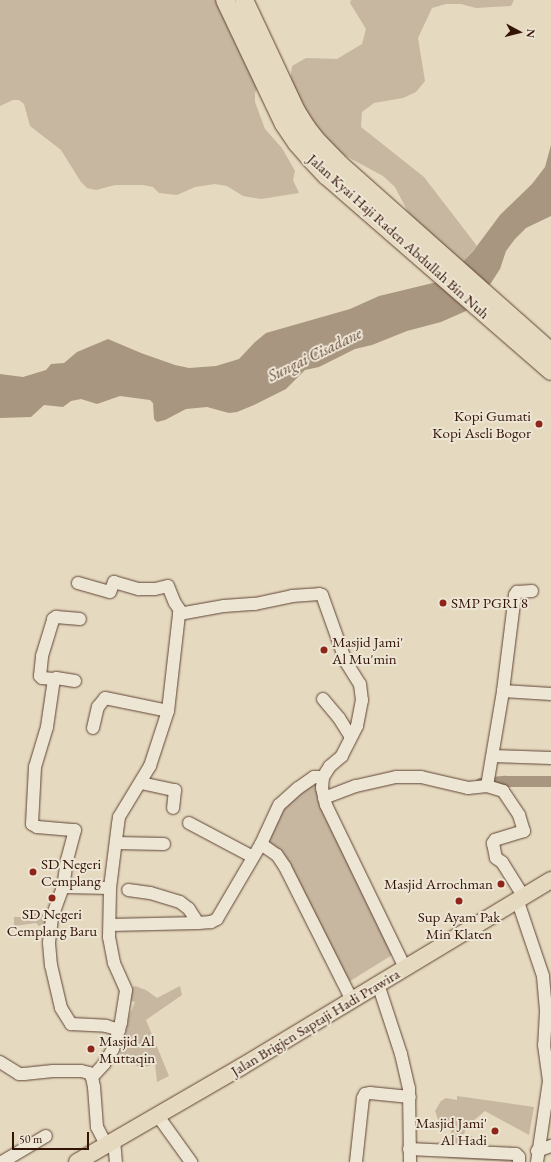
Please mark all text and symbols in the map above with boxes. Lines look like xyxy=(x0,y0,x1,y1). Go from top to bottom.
north arrow xyxy=(499,12,539,52)
text: N xyxy=(523,28,538,39)
street label: Jalan Kyai Haji Raden Abdullah Bin Nuh xyxy=(304,150,494,322)
water label: Sungai Cisadane xyxy=(265,324,365,386)
place label: Kopi Gumati Kopi Aseli Bogor xyxy=(432,406,531,441)
marker: Kopi Gumati Kopi Aseli Bogor xyxy=(534,419,544,429)
place label: SMP PGRI 8 xyxy=(451,594,528,612)
marker: SMP PGRI 8 xyxy=(438,598,448,608)
place label: Masjid Jami' Al Mu'min xyxy=(332,632,403,667)
marker: Masjid Jami' Al Mu'min xyxy=(319,645,329,655)
place label: SD Negeri Cemplang xyxy=(41,854,101,889)
marker: SD Negeri Cemplang xyxy=(28,867,38,877)
place label: Masjid Arrochman xyxy=(384,875,493,893)
marker: Masjid Arrochman xyxy=(496,879,506,889)
marker: SD Negeri Cemplang Baru xyxy=(47,893,57,903)
marker: Sup Ayam Pak Min Klaten xyxy=(454,896,464,906)
place label: SD Negeri Cemplang Baru xyxy=(7,904,97,939)
place label: Sup Ayam Pak Min Klaten xyxy=(418,907,500,942)
street label: Jalan Brigjen Saptaji Hadi Prawira xyxy=(227,964,403,1080)
place label: Masjid Al Muttaqin xyxy=(99,1031,155,1066)
marker: Masjid Al Muttaqin xyxy=(86,1044,96,1054)
place label: Masjid Jami' Al Hadi xyxy=(416,1113,487,1148)
scale bar xyxy=(14,1124,91,1150)
marker: Masjid Jami' Al Hadi xyxy=(490,1126,500,1136)
text: 50 m xyxy=(19,1131,42,1147)

